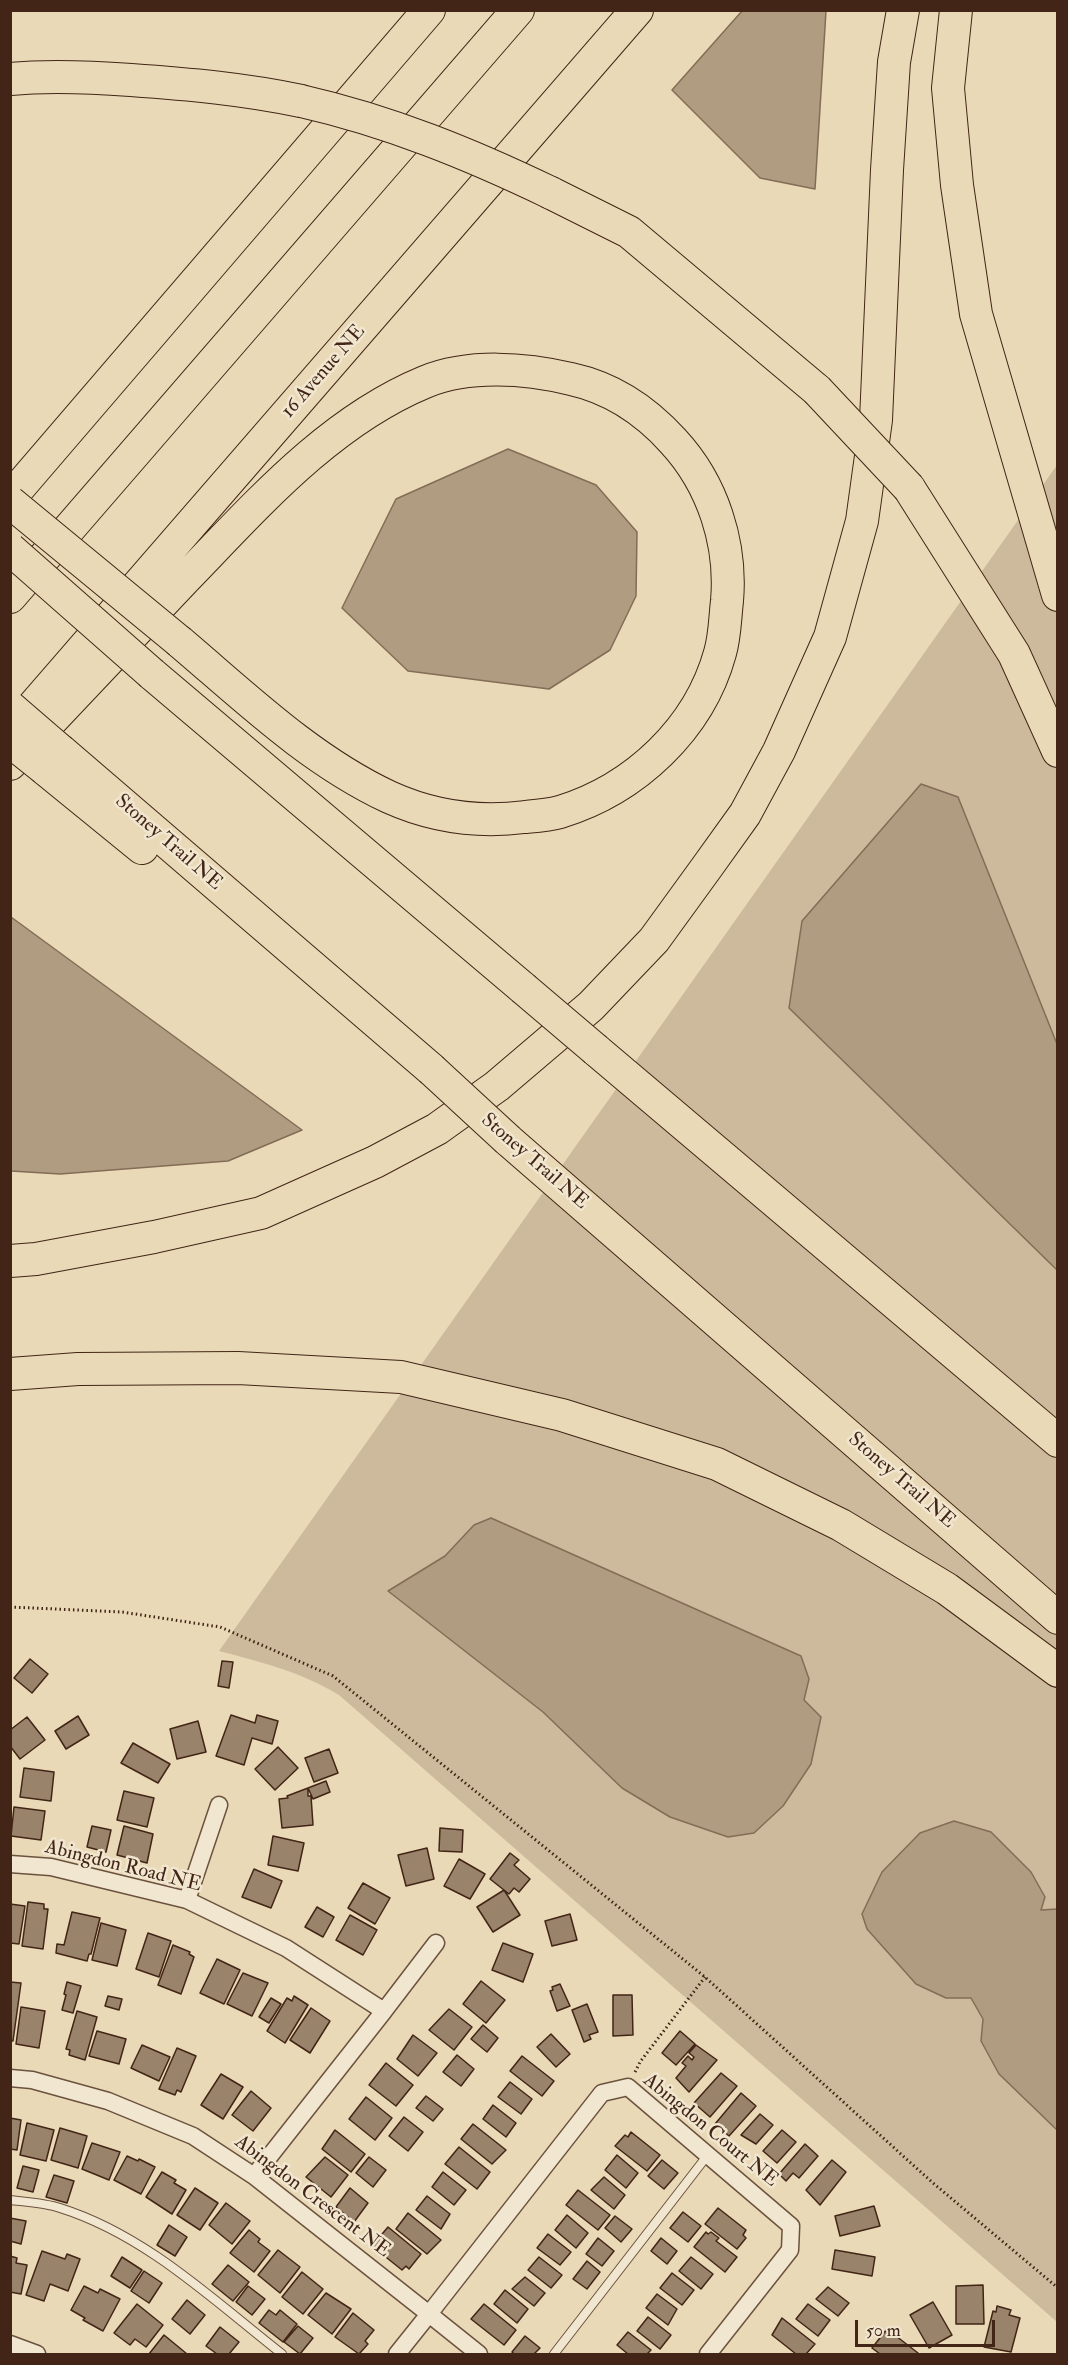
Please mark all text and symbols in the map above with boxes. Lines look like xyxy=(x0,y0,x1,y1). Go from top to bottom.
street label: 16 Avenue NE xyxy=(277,320,371,424)
street label: Stoney Trail NE xyxy=(109,790,227,896)
street label: Stoney Trail NE xyxy=(475,1109,593,1215)
street label: Stoney Trail NE xyxy=(842,1428,960,1534)
street label: Abingdon Road NE xyxy=(42,1836,204,1898)
street label: Abingdon Court NE xyxy=(638,2069,782,2193)
street label: Abingdon Crescent NE xyxy=(229,2131,395,2263)
scale bar xyxy=(858,2308,998,2346)
text: 50 m xyxy=(866,2319,901,2342)

